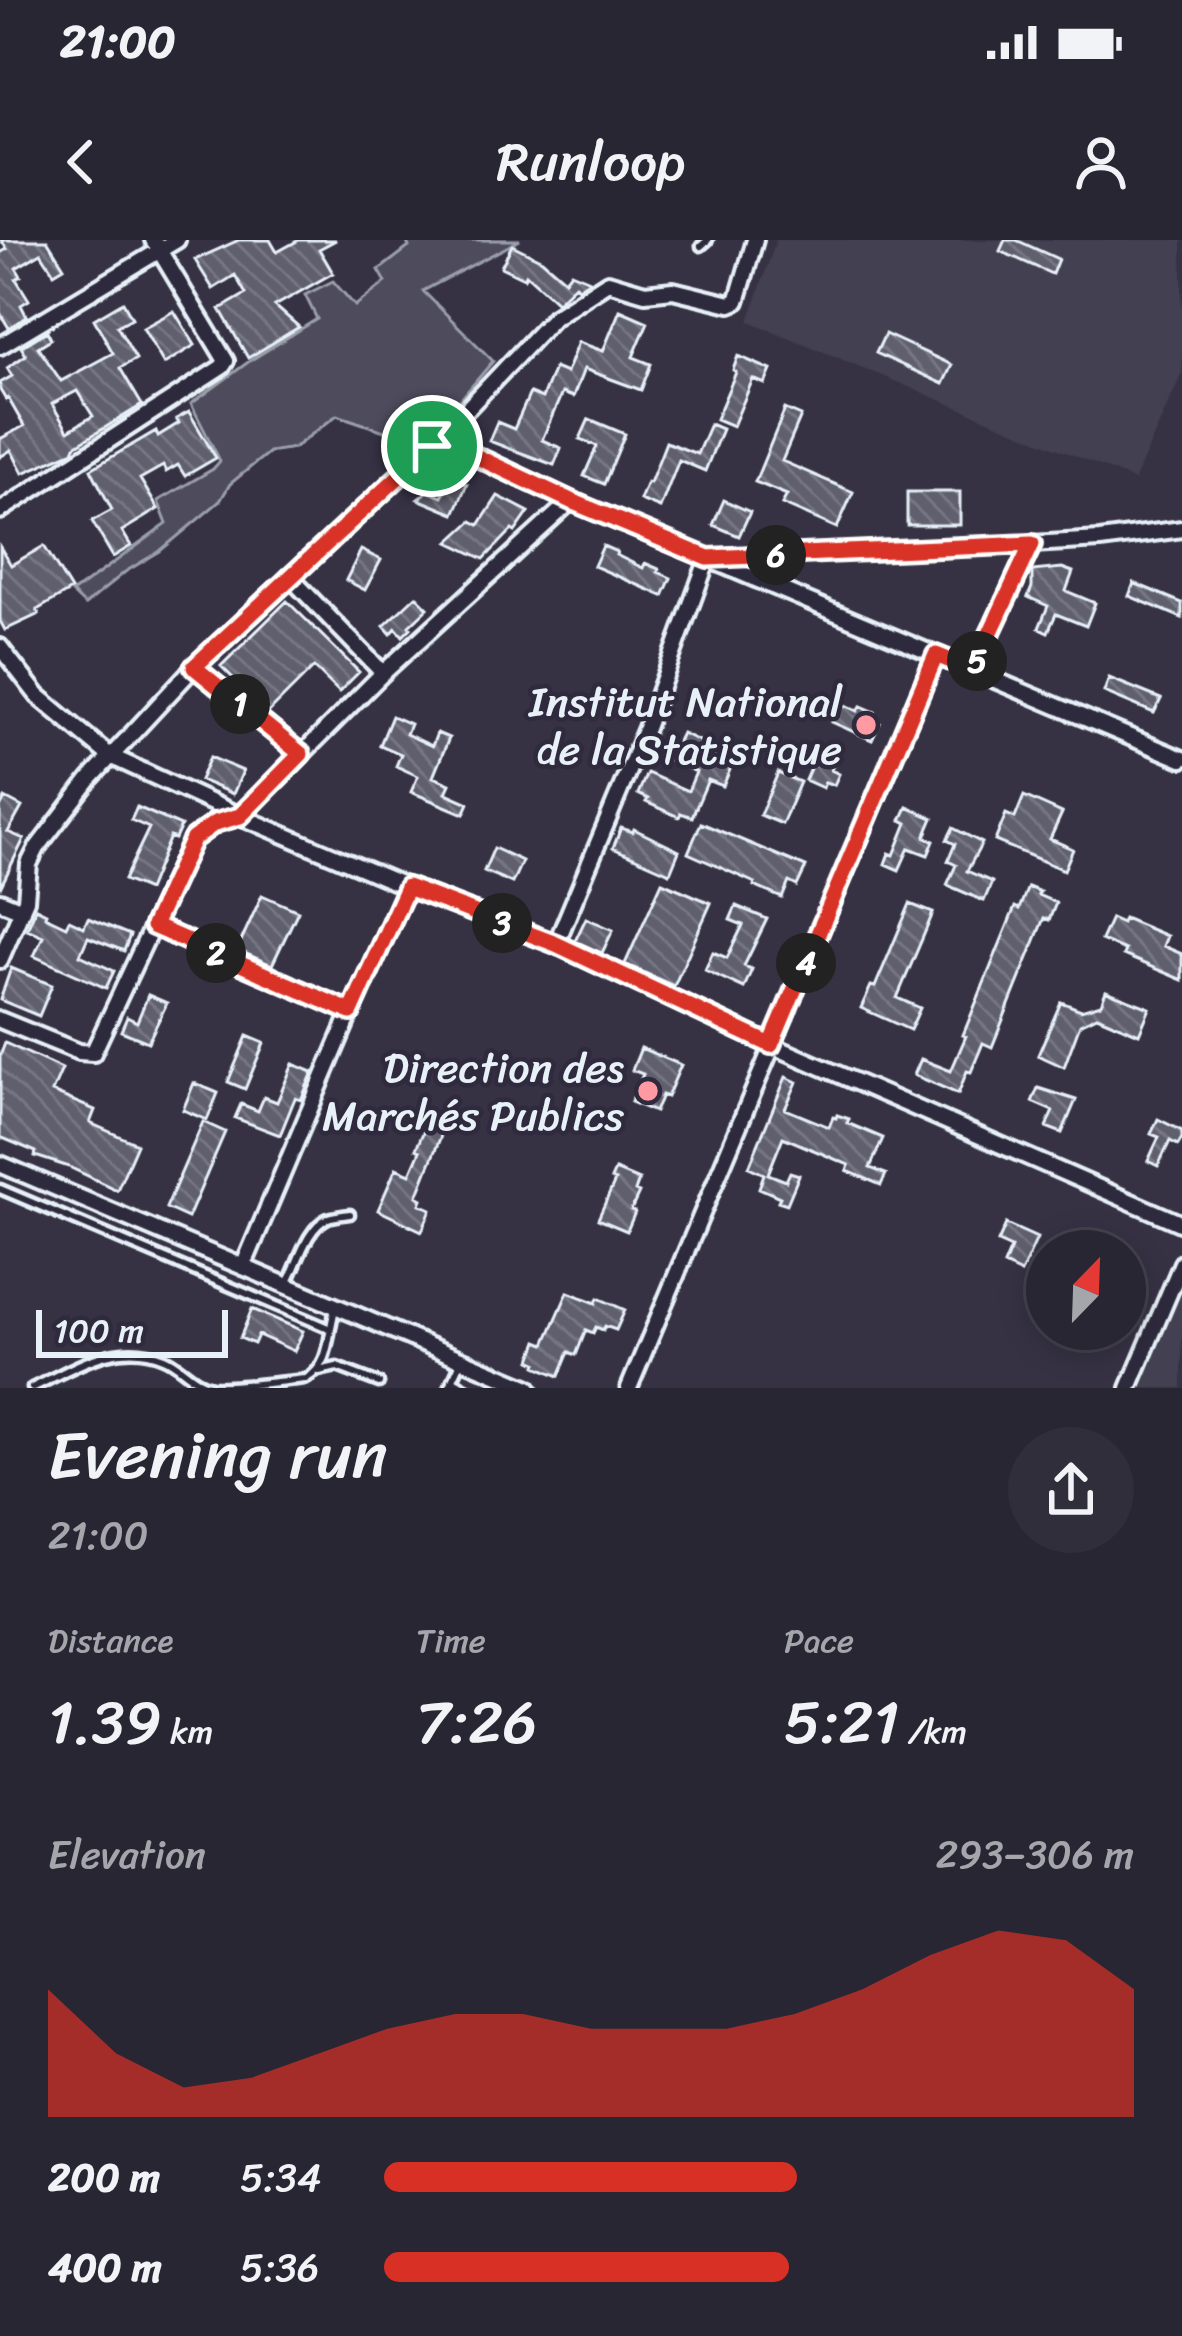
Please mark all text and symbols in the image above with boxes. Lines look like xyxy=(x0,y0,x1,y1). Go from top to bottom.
text: 21:00 xyxy=(60,2,176,82)
text: Runloop xyxy=(497,114,685,210)
icon: back xyxy=(48,129,114,195)
icon: person xyxy=(1068,129,1134,195)
pin xyxy=(381,395,483,497)
icon: arrive xyxy=(399,413,465,479)
pin: 6 xyxy=(746,525,806,585)
text: 6 xyxy=(767,526,785,584)
pin: 5 xyxy=(947,631,1007,691)
text: 5 xyxy=(967,632,987,690)
place label: Institut National de la Statistique xyxy=(527,665,843,787)
pin: 1 xyxy=(210,674,270,734)
text: 1 xyxy=(233,675,247,733)
marker: Institut National de la Statistique xyxy=(853,712,879,738)
pin: 3 xyxy=(472,893,532,953)
text: 3 xyxy=(493,894,511,952)
pin: 2 xyxy=(186,923,246,983)
text: 2 xyxy=(206,924,226,982)
pin: 4 xyxy=(776,933,836,993)
text: 4 xyxy=(796,934,816,992)
place label: Direction des Marchés Publics xyxy=(322,1031,625,1153)
marker: Direction des Marchés Publics xyxy=(635,1078,661,1104)
north arrow xyxy=(1026,1230,1146,1350)
map controls xyxy=(1026,1230,1146,1350)
text: 100 m xyxy=(54,1302,144,1360)
scale bar xyxy=(36,1304,228,1357)
text: Evening run xyxy=(48,1397,388,1514)
button: share xyxy=(1008,1427,1134,1553)
text: 21:00 xyxy=(48,1501,148,1570)
text: Distance xyxy=(48,1612,173,1670)
text: Time xyxy=(416,1612,486,1670)
text: Pace xyxy=(784,1612,854,1670)
text: 1.39 xyxy=(48,1670,162,1776)
text: 7:26 xyxy=(416,1670,537,1776)
text: 5:21 xyxy=(784,1670,899,1776)
text: km xyxy=(162,1703,213,1761)
text: /km xyxy=(899,1703,967,1761)
text: Elevation xyxy=(48,1820,206,1889)
text: 293–306 m xyxy=(936,1820,1134,1889)
text: 200 m xyxy=(48,2143,160,2212)
text: 5:34 xyxy=(240,2143,321,2212)
text: 400 m xyxy=(48,2233,162,2302)
text: 5:36 xyxy=(240,2233,319,2302)

